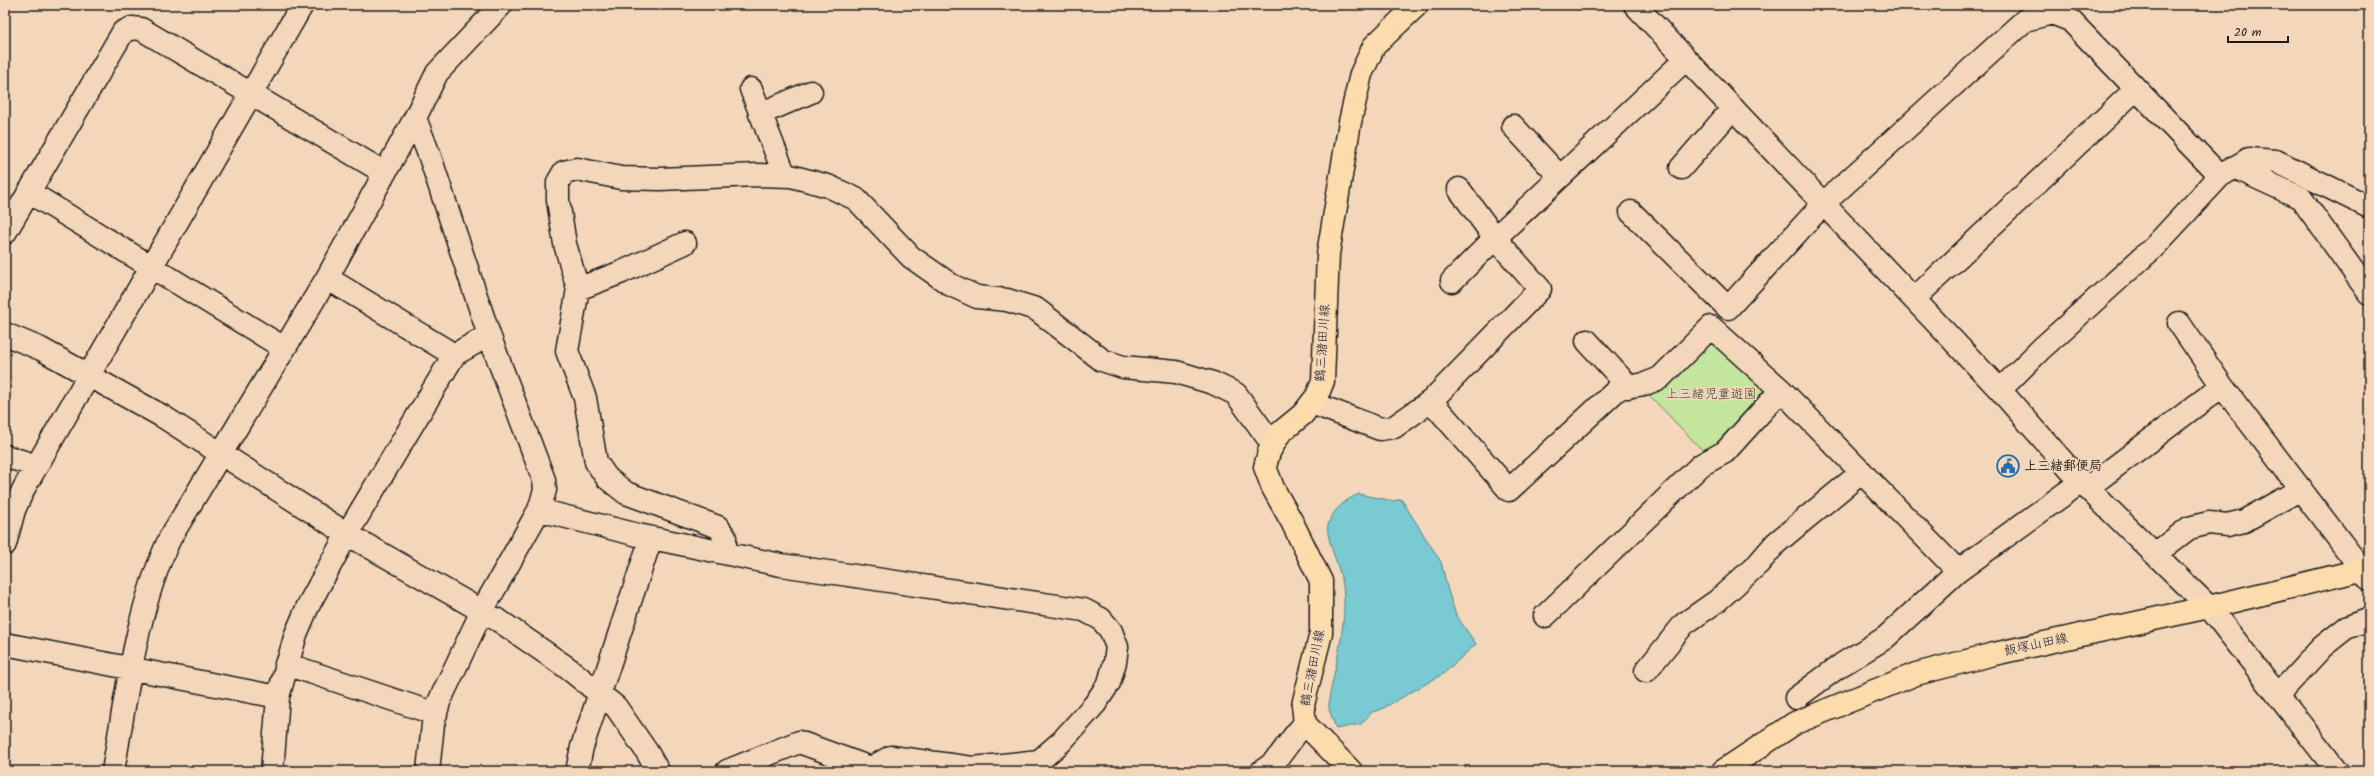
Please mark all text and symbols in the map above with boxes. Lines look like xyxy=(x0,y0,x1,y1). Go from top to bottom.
scale bar xyxy=(2228,18,2288,44)
text: 20 m xyxy=(2234,23,2262,42)
street label: 鶴三潴田川線 xyxy=(1310,302,1336,383)
park label: 上三緒児童遊園 xyxy=(1665,384,1757,405)
public building icon: 上三緒郵便局 xyxy=(1995,453,2021,479)
place label: 上三緒郵便局 xyxy=(2024,456,2102,477)
street label: 鶴三潴田川線 xyxy=(1295,627,1331,708)
street label: 飯塚山田線 xyxy=(2002,628,2071,662)

